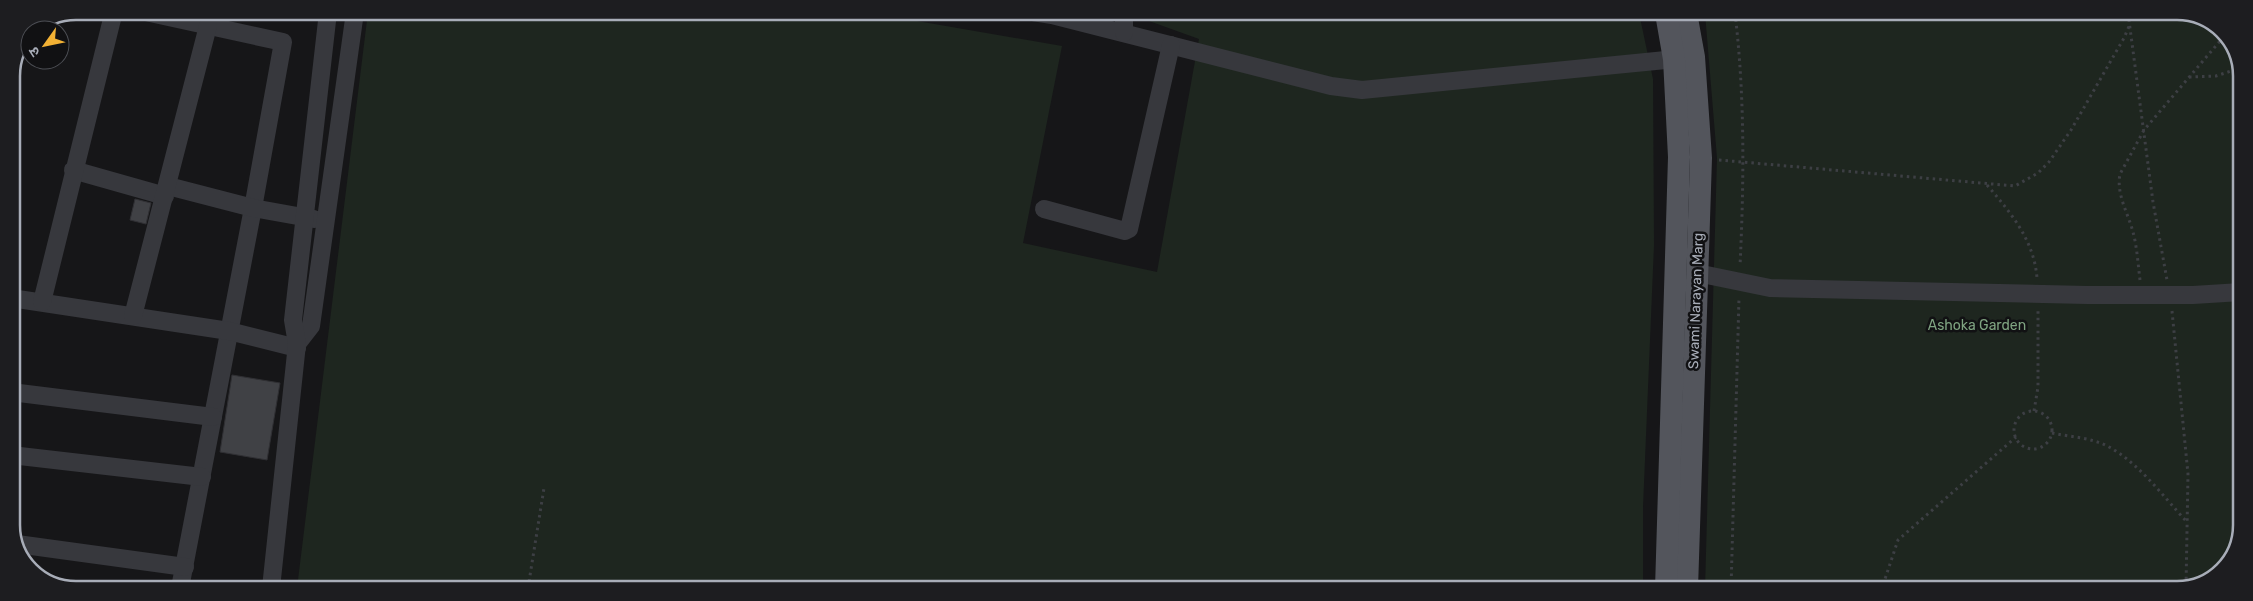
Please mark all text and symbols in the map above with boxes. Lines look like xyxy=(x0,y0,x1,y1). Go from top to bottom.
north arrow xyxy=(20,20,70,70)
text: उ xyxy=(25,43,44,60)
street label: Swami Narayan Marg xyxy=(1685,233,1707,369)
park label: Ashoka Garden xyxy=(1928,317,2026,334)

